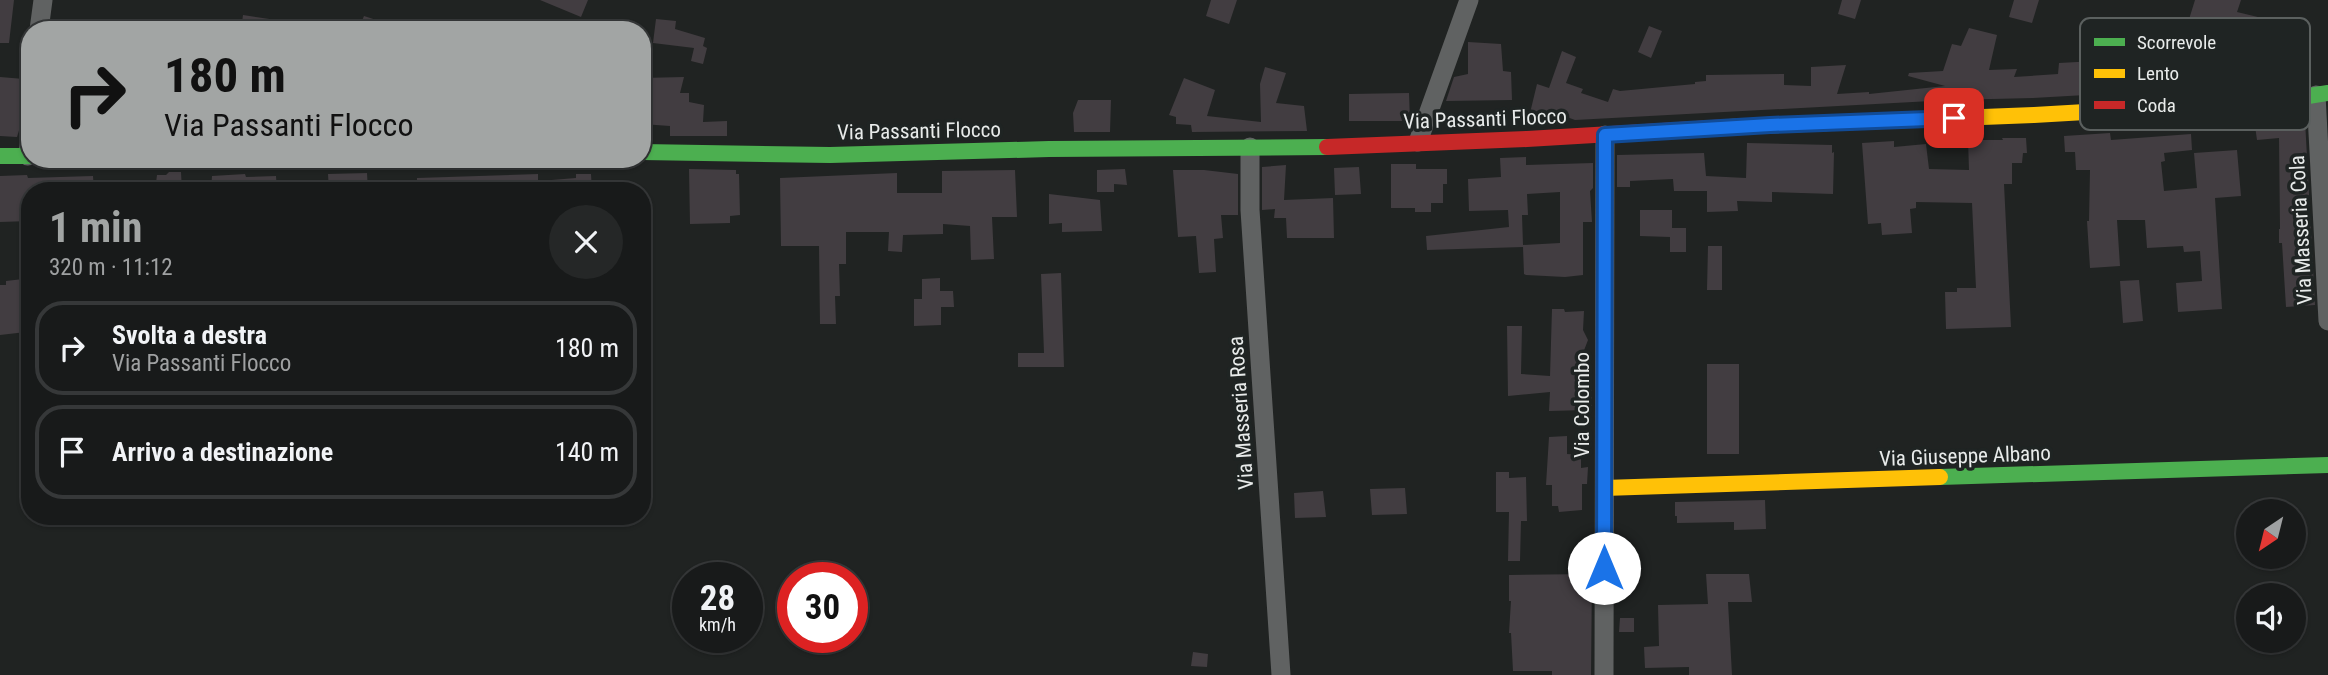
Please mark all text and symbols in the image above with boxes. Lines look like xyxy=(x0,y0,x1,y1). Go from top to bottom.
legend xyxy=(2080,18,2310,130)
text: Scorrevole xyxy=(2137,31,2216,54)
text: 180 m xyxy=(164,47,286,104)
icon: right xyxy=(49,49,140,140)
text: Lento xyxy=(2137,62,2179,85)
pin xyxy=(1924,88,1984,148)
text: Coda xyxy=(2137,94,2176,117)
icon: arrive xyxy=(1935,99,1973,137)
street label: Via Passanti Flocco xyxy=(1403,104,1567,134)
text: Via Passanti Flocco xyxy=(164,106,413,144)
street label: Via Passanti Flocco xyxy=(837,118,1001,144)
street label: Via Masseria Cola xyxy=(2285,155,2317,305)
text: 1 min xyxy=(49,203,142,252)
button: close xyxy=(549,205,623,279)
text: 320 m · 11:12 xyxy=(49,254,173,281)
text: Svolta a destra xyxy=(112,320,267,350)
icon: right xyxy=(53,329,91,367)
text: 180 m xyxy=(555,333,619,363)
street label: Via Masseria Rosa xyxy=(1224,335,1258,491)
text: Via Passanti Flocco xyxy=(112,350,291,377)
street label: Via Colombo xyxy=(1570,352,1594,458)
icon: arrive xyxy=(53,433,91,471)
text: Arrivo a destinazione xyxy=(112,437,333,467)
text: 140 m xyxy=(555,437,619,467)
street label: Via Giuseppe Albano xyxy=(1879,441,2051,471)
north arrow xyxy=(2236,499,2306,569)
map controls xyxy=(2236,499,2306,653)
position arrow xyxy=(1567,531,1641,605)
speed limit sign: 30 xyxy=(777,562,868,653)
text: 28 xyxy=(700,578,735,619)
button: sound xyxy=(2236,583,2306,653)
text: km/h xyxy=(699,614,736,635)

